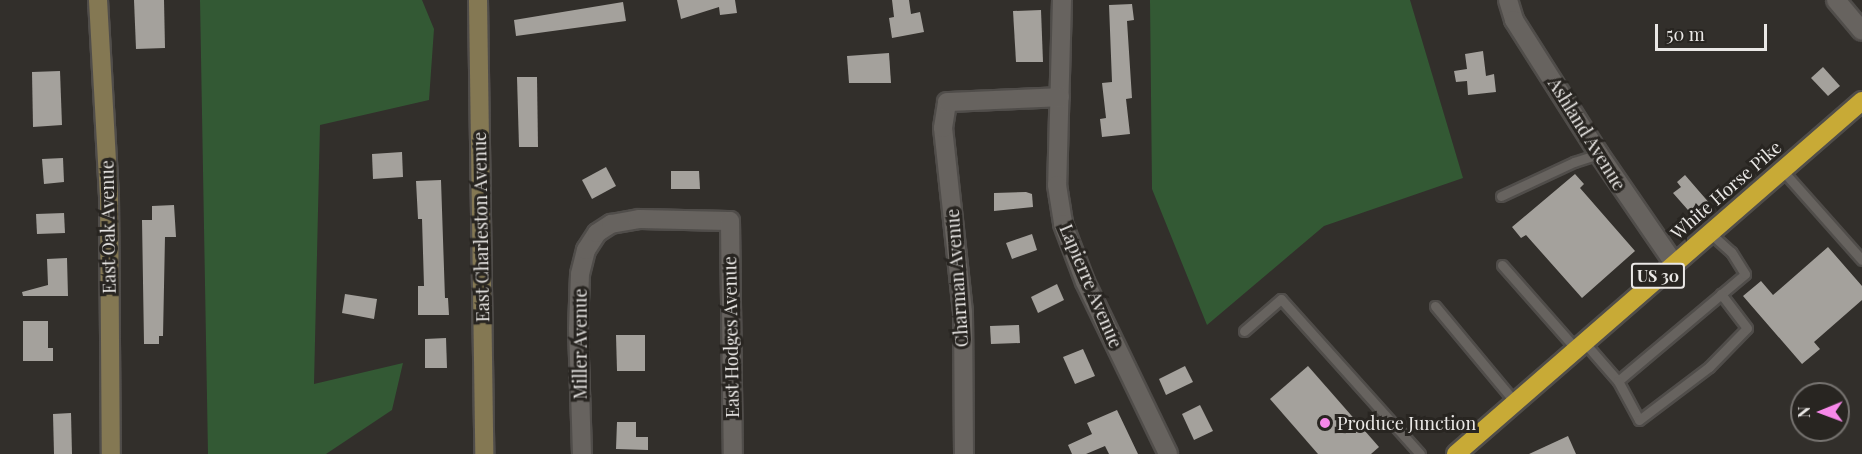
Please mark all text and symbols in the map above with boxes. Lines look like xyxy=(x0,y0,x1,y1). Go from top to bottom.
scale bar xyxy=(1658,12,1770,50)
text: 50 m xyxy=(1666,22,1705,46)
street label: Ashland Avenue xyxy=(1544,74,1630,194)
street label: East Charleston Avenue xyxy=(469,131,493,323)
street label: White Horse Pike xyxy=(1666,136,1786,244)
street label: East Oak Avenue xyxy=(96,159,120,295)
street label: Charman Avenue xyxy=(941,208,973,348)
street label: Lapierre Avenue xyxy=(1055,221,1127,351)
street label: East Hodges Avenue xyxy=(719,255,743,419)
road number: US 30 xyxy=(1630,263,1686,289)
street label: Miller Avenue xyxy=(569,288,591,400)
north arrow xyxy=(1790,382,1850,442)
text: N xyxy=(1793,406,1814,418)
place label: Produce Junction xyxy=(1337,412,1476,434)
marker: Produce Junction xyxy=(1318,416,1332,430)

